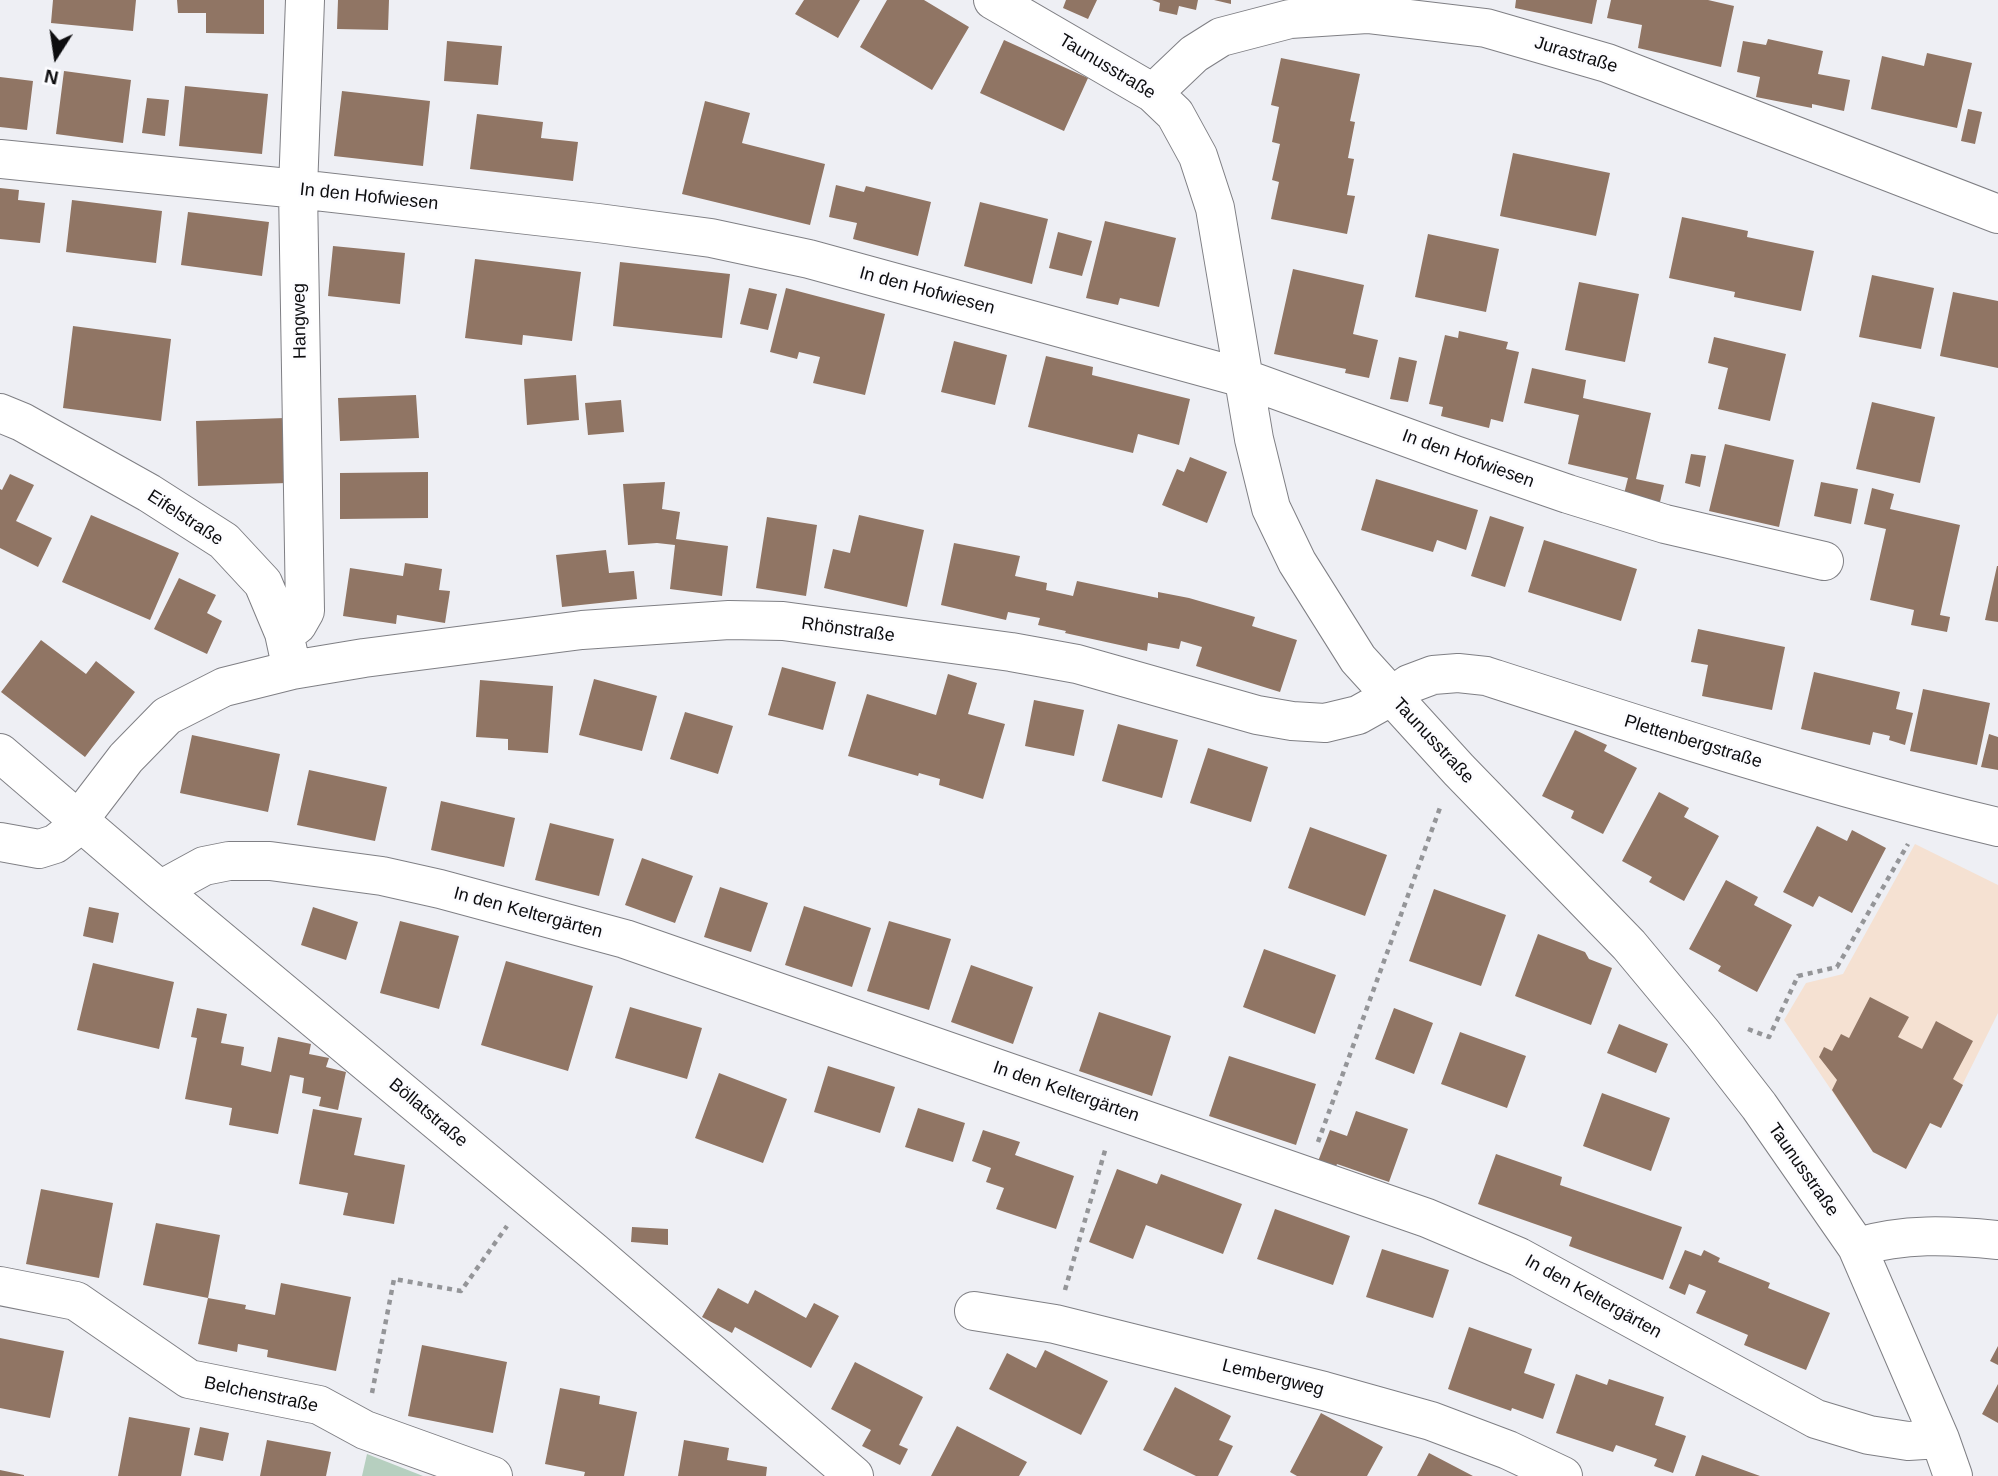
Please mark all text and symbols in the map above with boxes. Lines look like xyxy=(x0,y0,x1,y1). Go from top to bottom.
north arrow xyxy=(21,21,91,91)
street label: Taunusstraße xyxy=(1055,30,1159,104)
street label: Jurastraße xyxy=(1532,32,1620,78)
text: N xyxy=(43,65,60,89)
street label: In den Hofwiesen xyxy=(299,179,439,215)
street label: In den Hofwiesen xyxy=(857,263,997,319)
street label: Hangweg xyxy=(289,283,311,359)
street label: In den Hofwiesen xyxy=(1399,425,1537,493)
street label: Eifelstraße xyxy=(143,486,227,550)
street label: Rhönstraße xyxy=(800,613,896,647)
street label: Taunusstraße xyxy=(1388,694,1478,788)
street label: Plettenbergstraße xyxy=(1621,711,1765,773)
street label: In den Keltergärten xyxy=(451,883,605,943)
street label: In den Keltergärten xyxy=(990,1057,1142,1127)
street label: Böllatstraße xyxy=(384,1074,472,1152)
street label: Taunusstraße xyxy=(1763,1119,1843,1221)
street label: In den Keltergärten xyxy=(1521,1250,1665,1344)
street label: Lembergweg xyxy=(1220,1355,1326,1401)
street label: Belchenstraße xyxy=(202,1372,320,1418)

